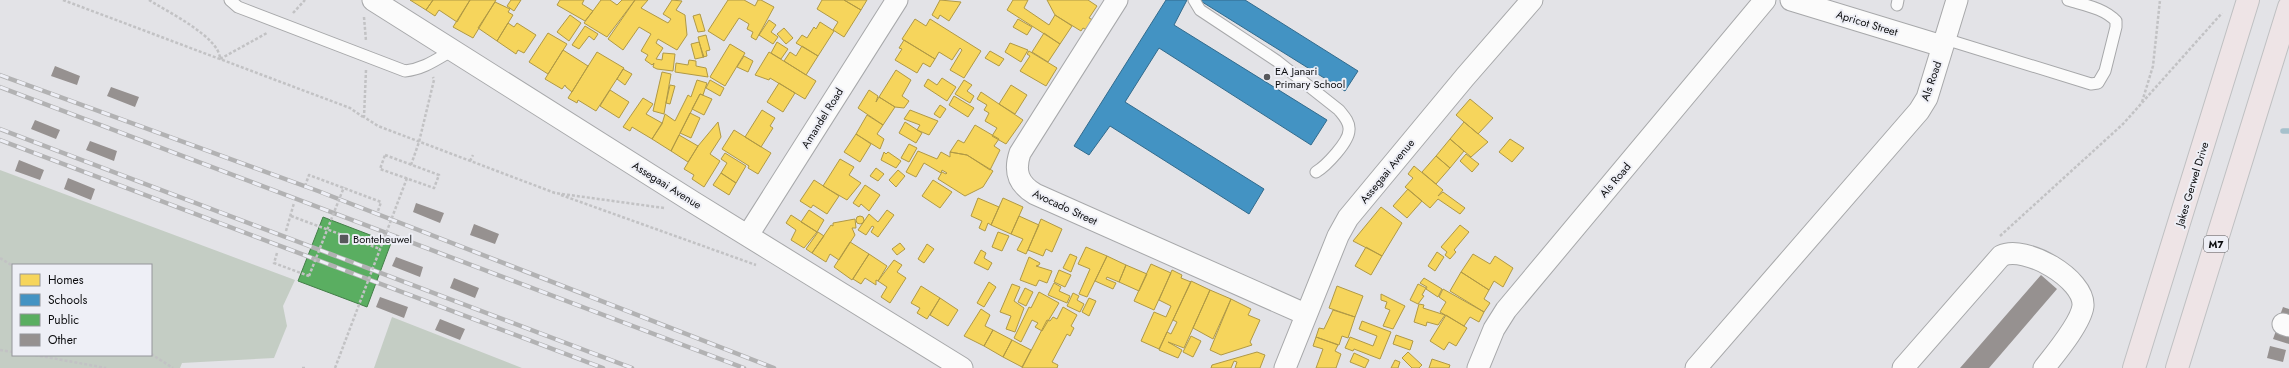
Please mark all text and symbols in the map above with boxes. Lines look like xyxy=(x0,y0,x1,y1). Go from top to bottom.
street label: Apricot Street xyxy=(1834,6,1900,40)
street label: Als Road xyxy=(1917,59,1945,103)
place label: EA Janari Primary School xyxy=(1275,63,1345,92)
marker: EA Janari Primary School xyxy=(1262,72,1272,82)
street label: Amandel Road xyxy=(797,85,847,151)
street label: Assegaai Avenue xyxy=(1356,135,1418,207)
street label: Jakes Gerwel Drive xyxy=(2171,139,2213,230)
street label: Assegaai Avenue xyxy=(629,157,705,213)
street label: Als Road xyxy=(1596,159,1634,201)
street label: Avocado Street xyxy=(1030,185,1100,229)
place label: Bonteheuwel xyxy=(353,231,412,247)
marker: Bonteheuwel xyxy=(338,233,350,245)
road number: M7 xyxy=(2204,236,2228,252)
legend xyxy=(12,264,152,356)
text: Homes xyxy=(48,271,84,289)
text: Schools xyxy=(48,291,87,309)
text: Public xyxy=(48,311,79,329)
text: Other xyxy=(48,331,78,349)

